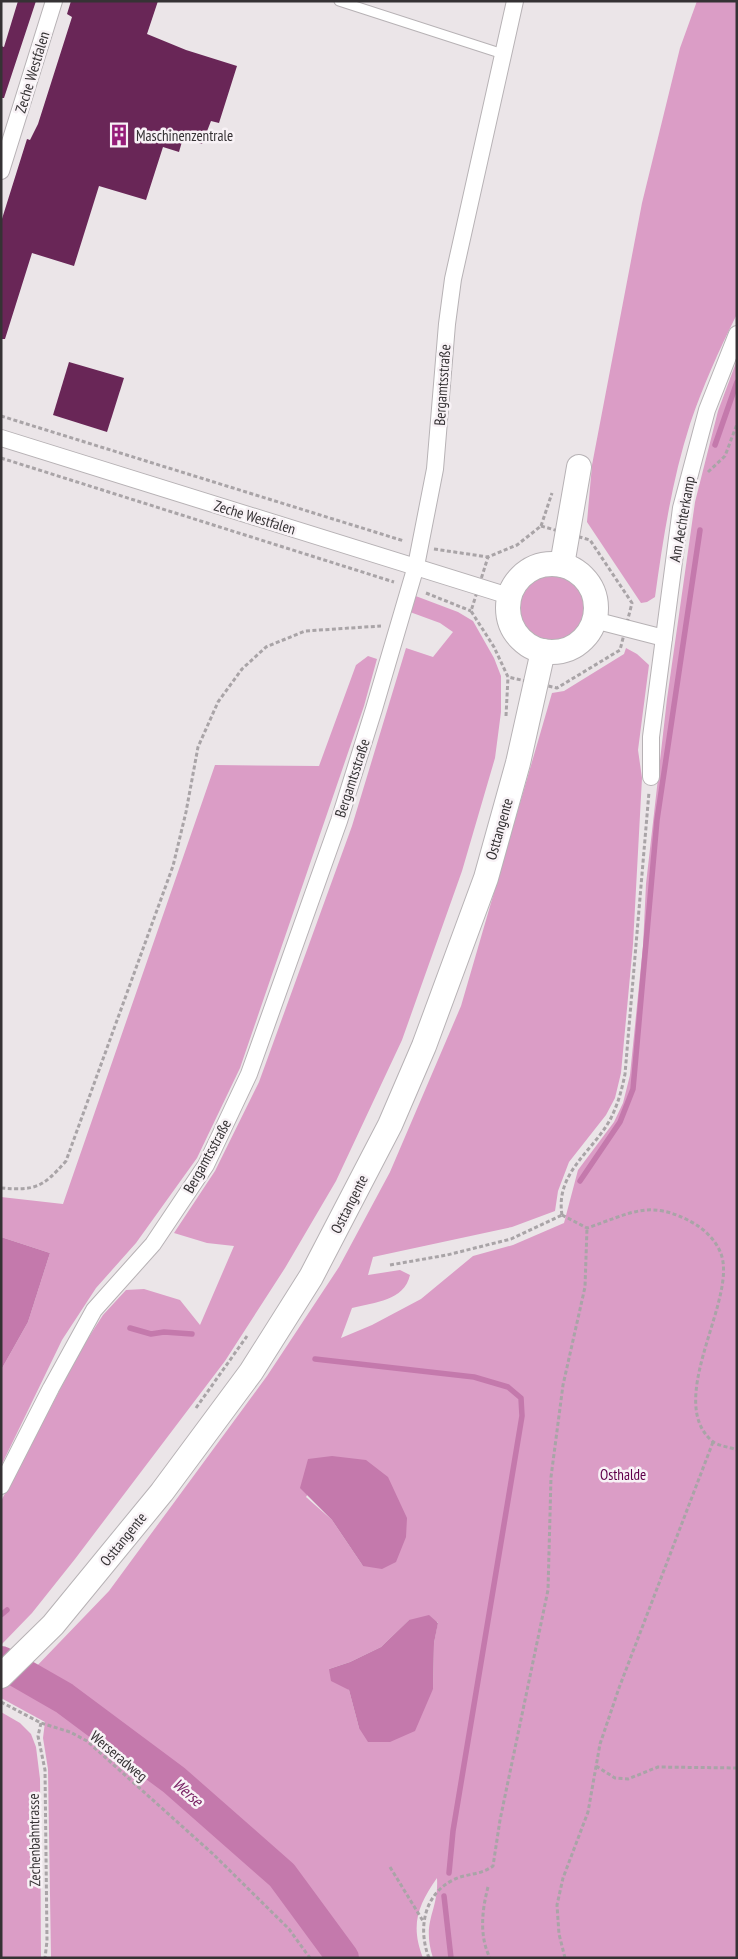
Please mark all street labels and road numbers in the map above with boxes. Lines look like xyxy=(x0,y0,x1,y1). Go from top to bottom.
street label: Zeche Westfalen xyxy=(11,29,53,115)
street label: Bergamtsstraße xyxy=(430,344,454,426)
street label: Am Aechterkamp xyxy=(665,475,699,563)
street label: Zeche Westfalen xyxy=(212,496,298,538)
street label: Bergamtsstraße xyxy=(330,736,374,820)
street label: Osttangente xyxy=(481,796,517,862)
street label: Bergamtsstraße xyxy=(179,1116,235,1196)
street label: Osttangente xyxy=(326,1171,372,1237)
street label: Osttangente xyxy=(96,1508,150,1570)
street label: Werseradweg xyxy=(86,1727,152,1785)
street label: Zechenbahntrasse xyxy=(24,1793,44,1887)

